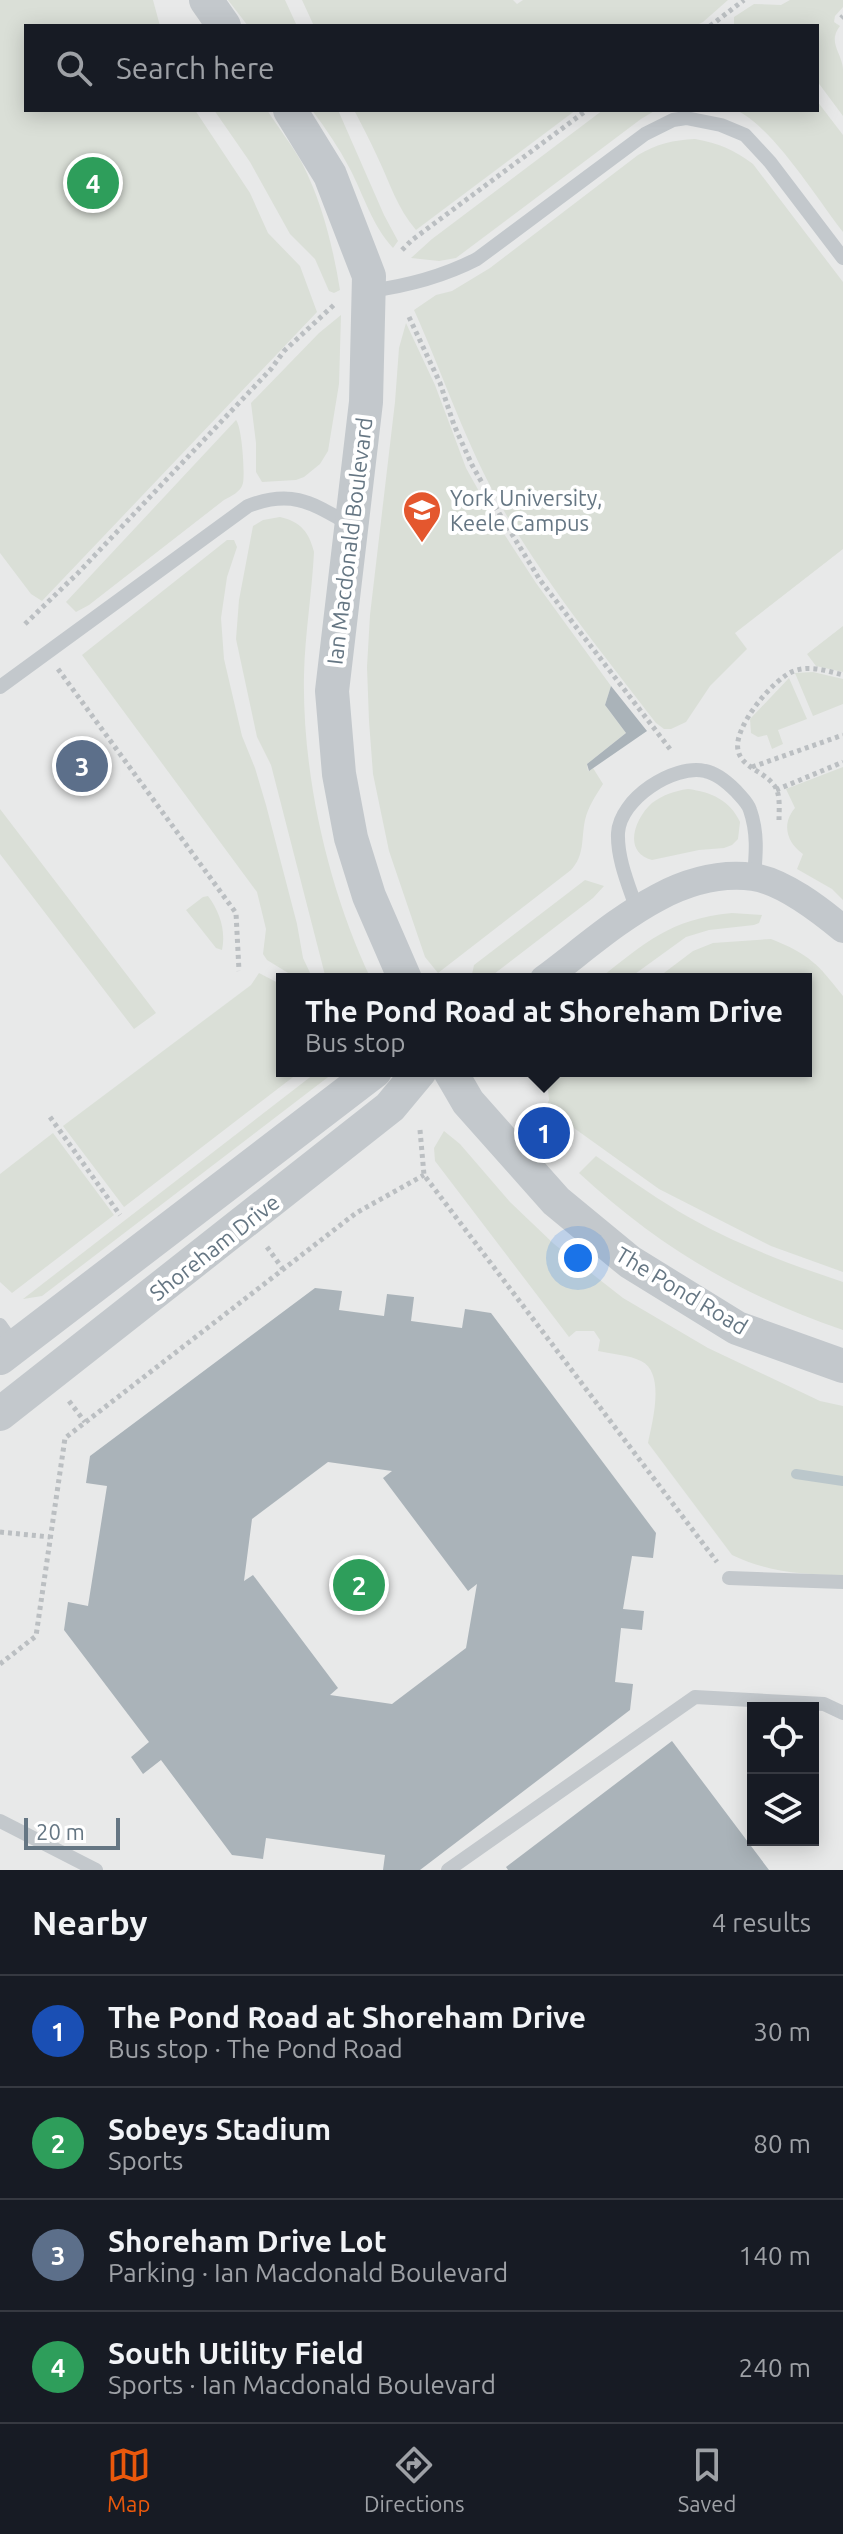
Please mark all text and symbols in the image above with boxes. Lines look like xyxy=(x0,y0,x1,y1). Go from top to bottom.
search box xyxy=(24,24,819,112)
icon: search xyxy=(52,46,96,90)
text: Search here xyxy=(116,51,275,85)
pin: 4 xyxy=(67,153,119,213)
street label: Ian Macdonald Boulevard xyxy=(321,416,377,666)
place label: York University, Keele Campus xyxy=(450,485,602,535)
school or university icon: York University, Keele Campus xyxy=(401,489,443,544)
pin: 3 xyxy=(56,736,108,796)
popup xyxy=(276,973,812,1077)
text: The Pond Road at Shoreham Drive xyxy=(305,994,783,1028)
text: Bus stop xyxy=(305,1028,405,1057)
pin: 1 xyxy=(518,1103,570,1163)
street label: Shoreham Drive xyxy=(144,1189,284,1305)
your location xyxy=(558,1238,598,1278)
street label: The Pond Road xyxy=(612,1241,752,1339)
pin: 2 xyxy=(333,1555,385,1615)
map controls xyxy=(747,1702,819,1846)
button: locate xyxy=(747,1702,819,1774)
button: layers xyxy=(747,1774,819,1846)
scale bar xyxy=(24,1814,120,1850)
text: 20 m xyxy=(36,1819,85,1844)
text: Nearby xyxy=(32,1903,147,1941)
text: 4 results xyxy=(712,1908,811,1937)
text: The Pond Road at Shoreham Drive xyxy=(108,2000,586,2034)
text: 1 xyxy=(51,2017,65,2046)
text: 30 m xyxy=(753,2017,811,2046)
text: Bus stop · The Pond Road xyxy=(108,2034,403,2063)
text: Sobeys Stadium xyxy=(108,2112,331,2146)
text: 2 xyxy=(51,2129,65,2158)
text: 80 m xyxy=(753,2129,811,2158)
text: Sports xyxy=(108,2146,183,2175)
text: Shoreham Drive Lot xyxy=(108,2224,387,2258)
text: 3 xyxy=(51,2241,65,2270)
text: 140 m xyxy=(739,2241,811,2270)
text: Parking · Ian Macdonald Boulevard xyxy=(108,2258,508,2287)
text: South Utility Field xyxy=(108,2336,364,2370)
text: 4 xyxy=(51,2353,65,2382)
text: 240 m xyxy=(739,2353,811,2382)
text: Sports · Ian Macdonald Boulevard xyxy=(108,2370,496,2399)
tab: Map xyxy=(107,2443,151,2516)
tab: Directions xyxy=(364,2443,464,2516)
tab: Saved xyxy=(678,2443,736,2516)

